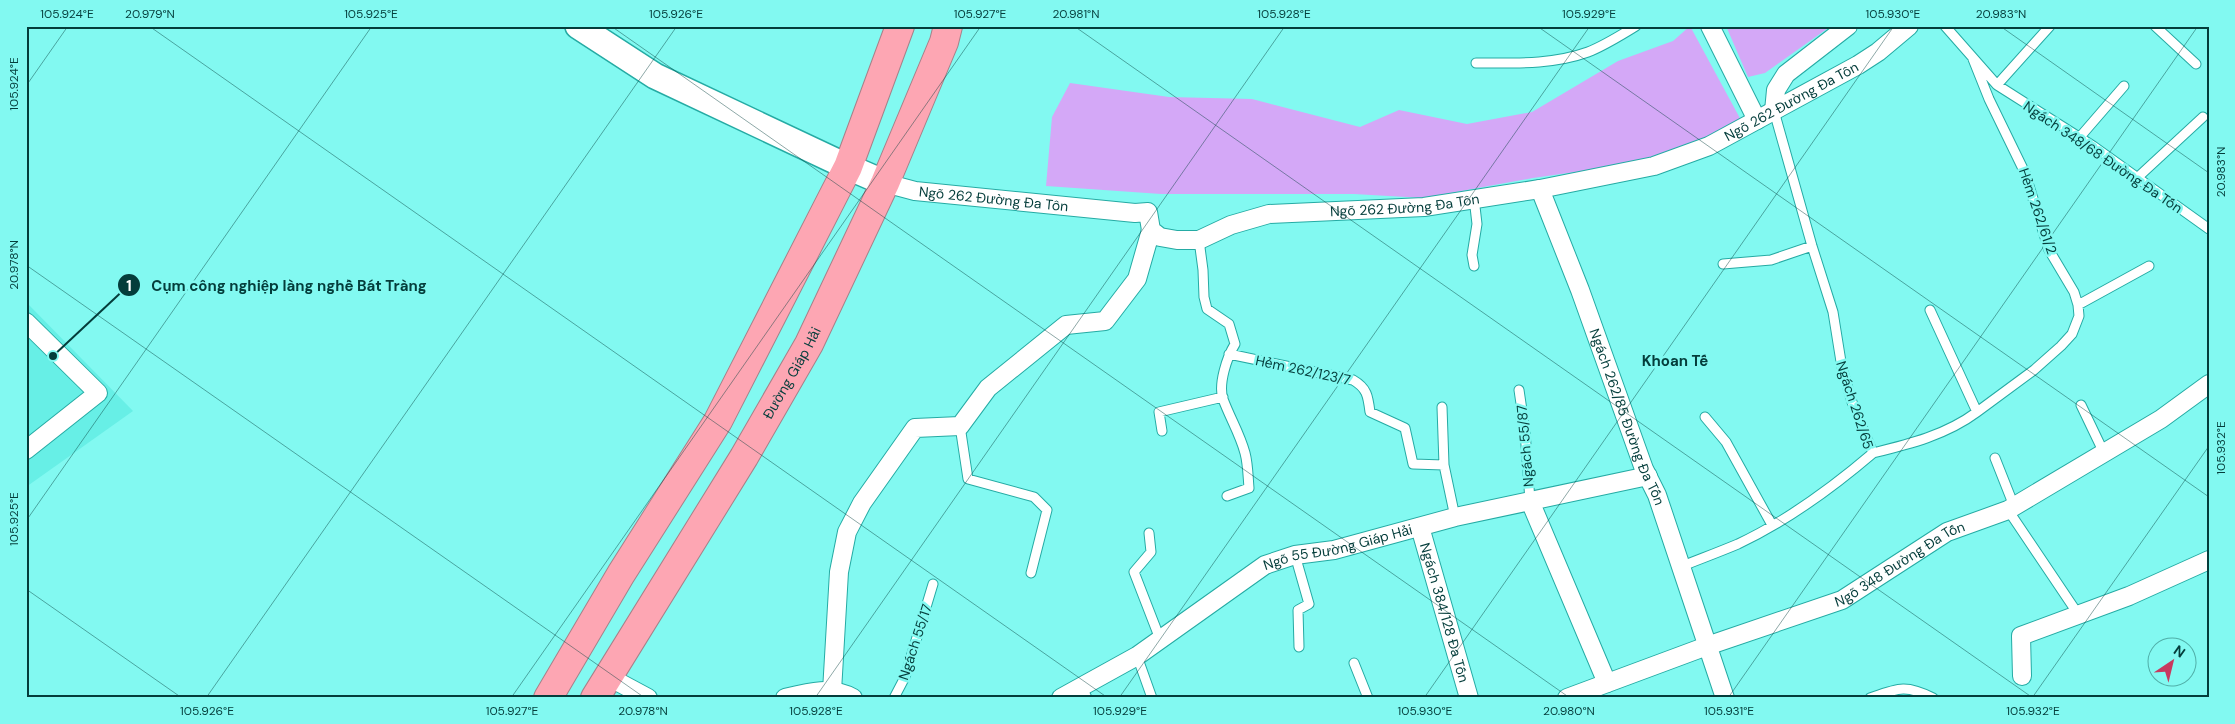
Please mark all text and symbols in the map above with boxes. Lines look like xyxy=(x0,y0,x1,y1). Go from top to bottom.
text: 105.924°E xyxy=(40,6,94,22)
text: 20.979°N xyxy=(125,6,175,22)
text: 105.925°E xyxy=(344,6,398,22)
text: 105.926°E xyxy=(649,6,703,22)
text: 105.927°E xyxy=(954,6,1007,22)
text: 20.981°N xyxy=(1052,6,1100,22)
text: 105.928°E xyxy=(1257,6,1311,22)
text: 105.929°E xyxy=(1562,6,1616,22)
text: 105.930°E xyxy=(1866,6,1921,22)
text: 20.983°N xyxy=(1976,6,2026,22)
text: 105.924°E xyxy=(6,57,22,111)
street label: Ngõ 262 Đường Đa Tôn xyxy=(1721,58,1861,145)
street label: Ngách 348/68 Đường Đa Tốn xyxy=(2020,97,2186,217)
text: 20.983°N xyxy=(2213,147,2229,197)
street label: Hẻm 262/61/2 xyxy=(2015,166,2061,256)
street label: Ngõ 262 Đường Đa Tôn xyxy=(918,182,1069,215)
street label: Ngõ 262 Đường Đa Tôn xyxy=(1330,190,1481,220)
text: 20.978°N xyxy=(6,240,22,290)
callout: Cụm công nghiệp làng nghề Bát Tràng xyxy=(117,270,437,300)
text: 1 xyxy=(126,276,132,296)
text: Cụm công nghiệp làng nghề Bát Tràng xyxy=(151,276,427,296)
street label: Đường Giáp Hải xyxy=(759,324,825,422)
street label: Ngách 262/85 Đường Đa Tốn xyxy=(1586,326,1669,507)
street label: Hẻm 262/123/7 xyxy=(1254,351,1352,389)
district label: Khoan Tế xyxy=(1642,351,1708,371)
street label: Ngách 262/65 xyxy=(1832,359,1878,451)
street label: Ngách 55/87 xyxy=(1512,404,1538,488)
text: 105.932°E xyxy=(2213,421,2229,475)
text: 105.925°E xyxy=(6,492,22,546)
street label: Ngõ 348 Đường Đa Tốn xyxy=(1832,517,1967,611)
street label: Ngõ 55 Đường Giáp Hải xyxy=(1261,520,1414,574)
street label: Ngách 384/128 Đa Tốn xyxy=(1416,541,1473,684)
street label: Ngách 55/17 xyxy=(894,602,936,682)
north arrow xyxy=(2148,636,2198,686)
text: N xyxy=(2170,641,2189,662)
text: 105.926°E xyxy=(180,703,234,719)
text: 105.927°E xyxy=(486,703,539,719)
text: 20.978°N xyxy=(618,703,668,719)
text: 105.928°E xyxy=(789,703,843,719)
text: 105.929°E xyxy=(1093,703,1147,719)
text: 105.930°E xyxy=(1398,703,1453,719)
text: 20.980°N xyxy=(1543,703,1595,719)
text: 105.931°E xyxy=(1704,703,1754,719)
text: 105.932°E xyxy=(2006,703,2060,719)

